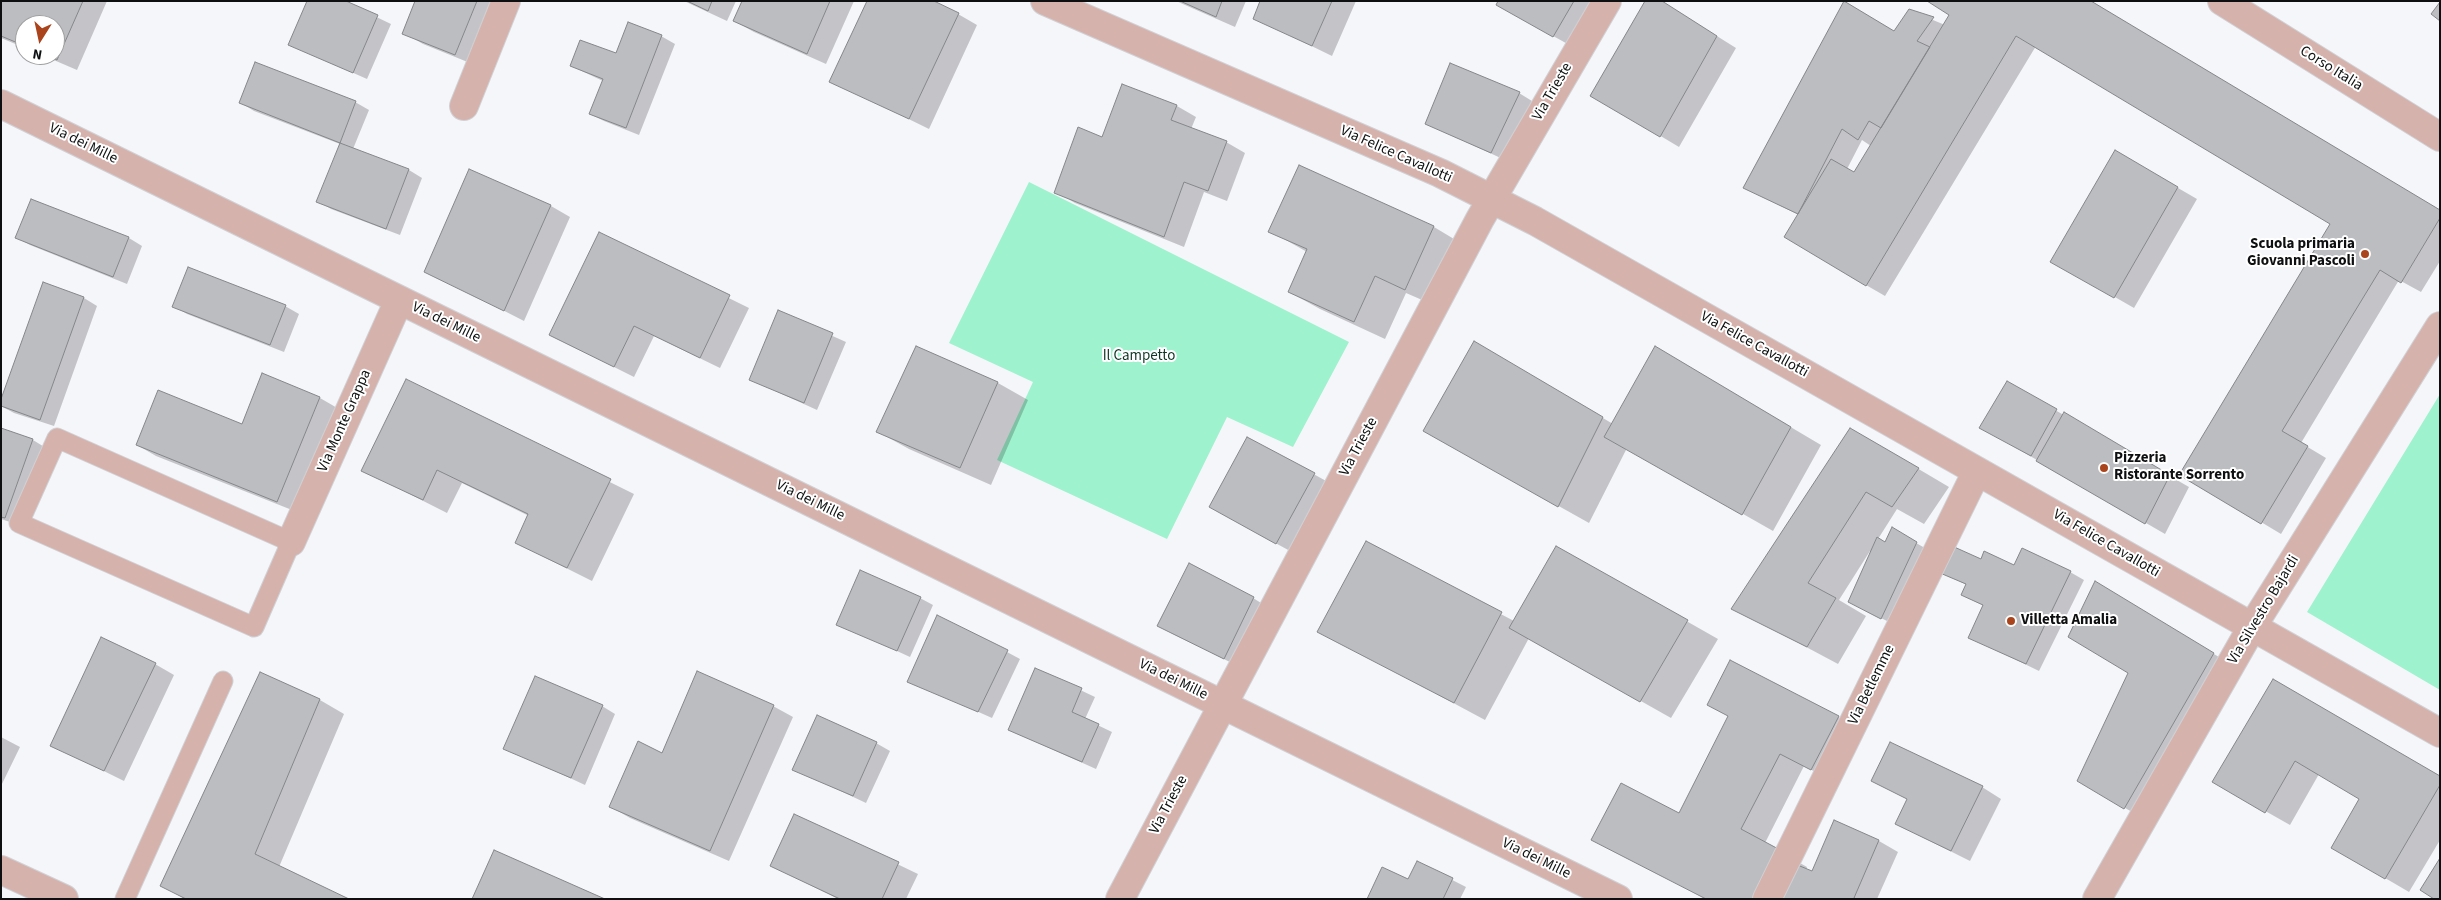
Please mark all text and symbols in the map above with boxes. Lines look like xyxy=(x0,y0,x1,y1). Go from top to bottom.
north arrow xyxy=(15,15,65,65)
text: N xyxy=(31,43,44,64)
street label: Corso Italia xyxy=(2296,43,2366,95)
street label: Via Trieste xyxy=(1529,60,1577,124)
street label: Via dei Mille xyxy=(46,120,120,168)
street label: Via Felice Cavallotti xyxy=(1337,122,1455,188)
place label: Scuola primaria Giovanni Pascoli xyxy=(2247,236,2355,271)
marker: Scuola primaria Giovanni Pascoli xyxy=(2359,248,2371,260)
street label: Via dei Mille xyxy=(409,299,483,347)
street label: Via Felice Cavallotti xyxy=(1697,308,1811,382)
park label: Il Campetto xyxy=(1103,348,1175,366)
street label: Via Monte Grappa xyxy=(314,367,376,475)
street label: Via Trieste xyxy=(1336,415,1382,479)
place label: Pizzeria Ristorante Sorrento xyxy=(2114,450,2244,485)
marker: Pizzeria Ristorante Sorrento xyxy=(2098,462,2110,474)
street label: Via dei Mille xyxy=(773,477,847,525)
street label: Via Felice Cavallotti xyxy=(2049,506,2163,582)
street label: Via Silvestro Bajardi xyxy=(2224,552,2304,668)
place label: Villetta Amalia xyxy=(2021,612,2117,630)
marker: Villetta Amalia xyxy=(2005,615,2017,627)
street label: Via Betlemme xyxy=(1845,642,1899,728)
street label: Via dei Mille xyxy=(1136,656,1210,704)
street label: Via Trieste xyxy=(1146,773,1192,837)
street label: Via dei Mille xyxy=(1499,835,1573,883)

